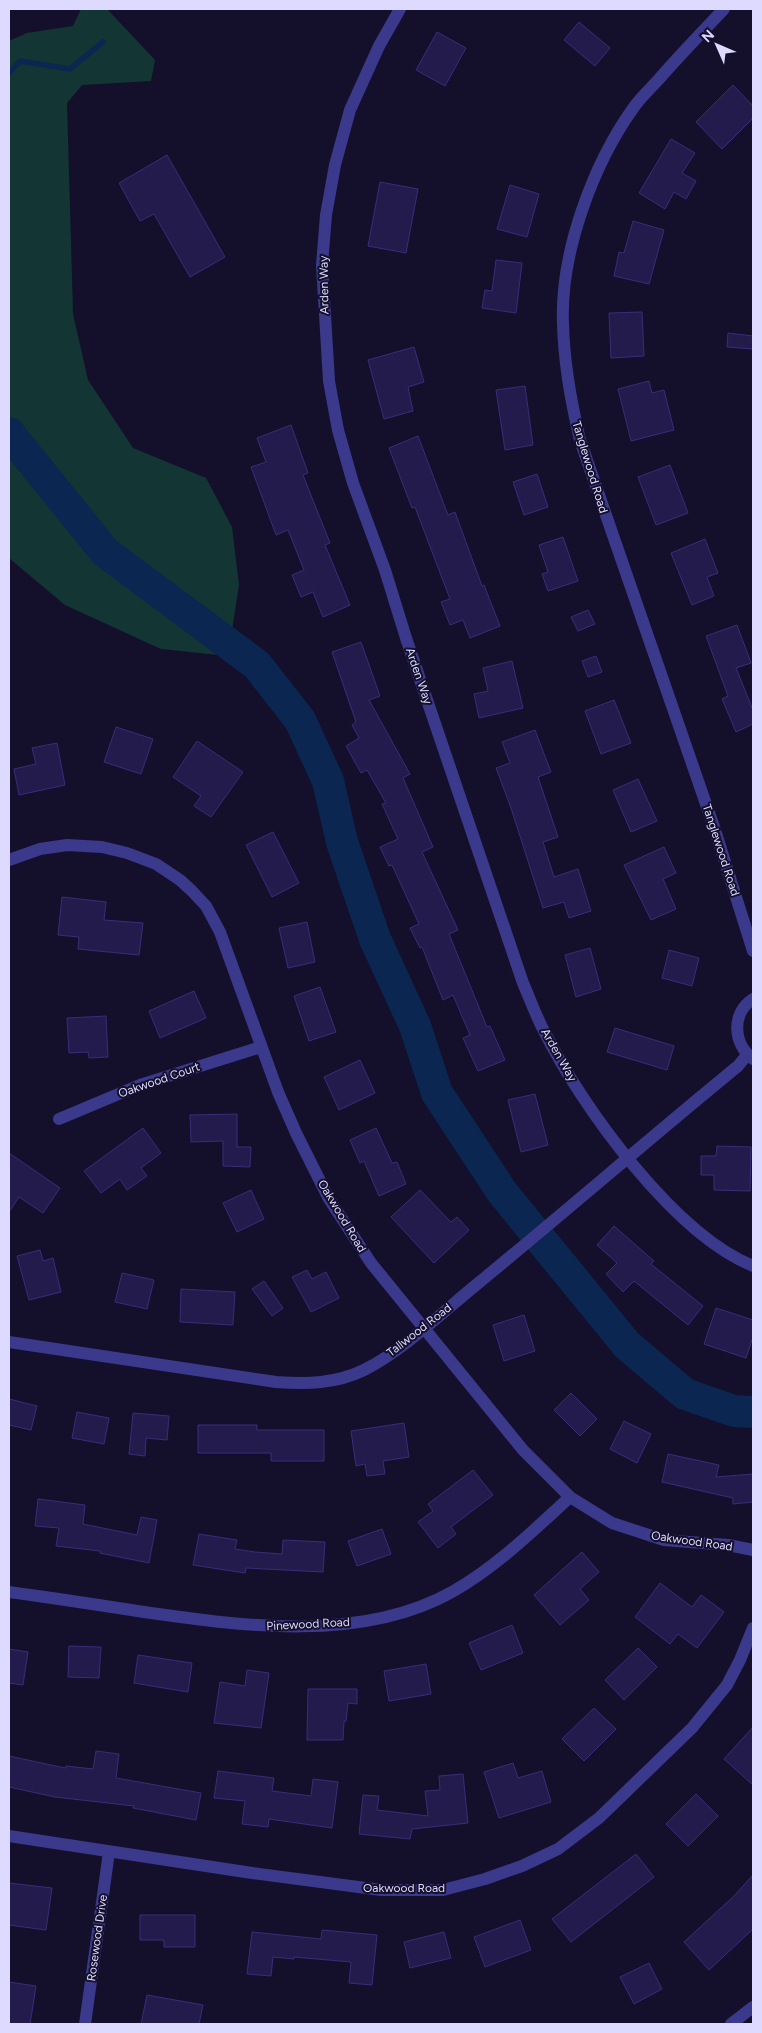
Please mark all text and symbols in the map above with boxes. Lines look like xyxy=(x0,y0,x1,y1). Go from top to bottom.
north arrow xyxy=(692,20,742,70)
text: N xyxy=(698,26,718,46)
street label: Arden Way xyxy=(316,255,332,315)
street label: Tanglewood Road xyxy=(569,419,611,515)
street label: Arden Way xyxy=(403,646,435,707)
street label: Tanglewood Road xyxy=(700,802,742,898)
street label: Arden Way xyxy=(538,1026,580,1085)
street label: Oakwood Court xyxy=(116,1059,202,1101)
street label: Oakwood Road xyxy=(315,1177,369,1255)
street label: Tallwood Road xyxy=(384,1300,454,1360)
street label: Oakwood Road xyxy=(650,1528,734,1554)
street label: Pinewood Road xyxy=(266,1615,350,1633)
street label: Oakwood Road xyxy=(363,1881,445,1895)
street label: Rosewood Drive xyxy=(84,1893,110,1982)

